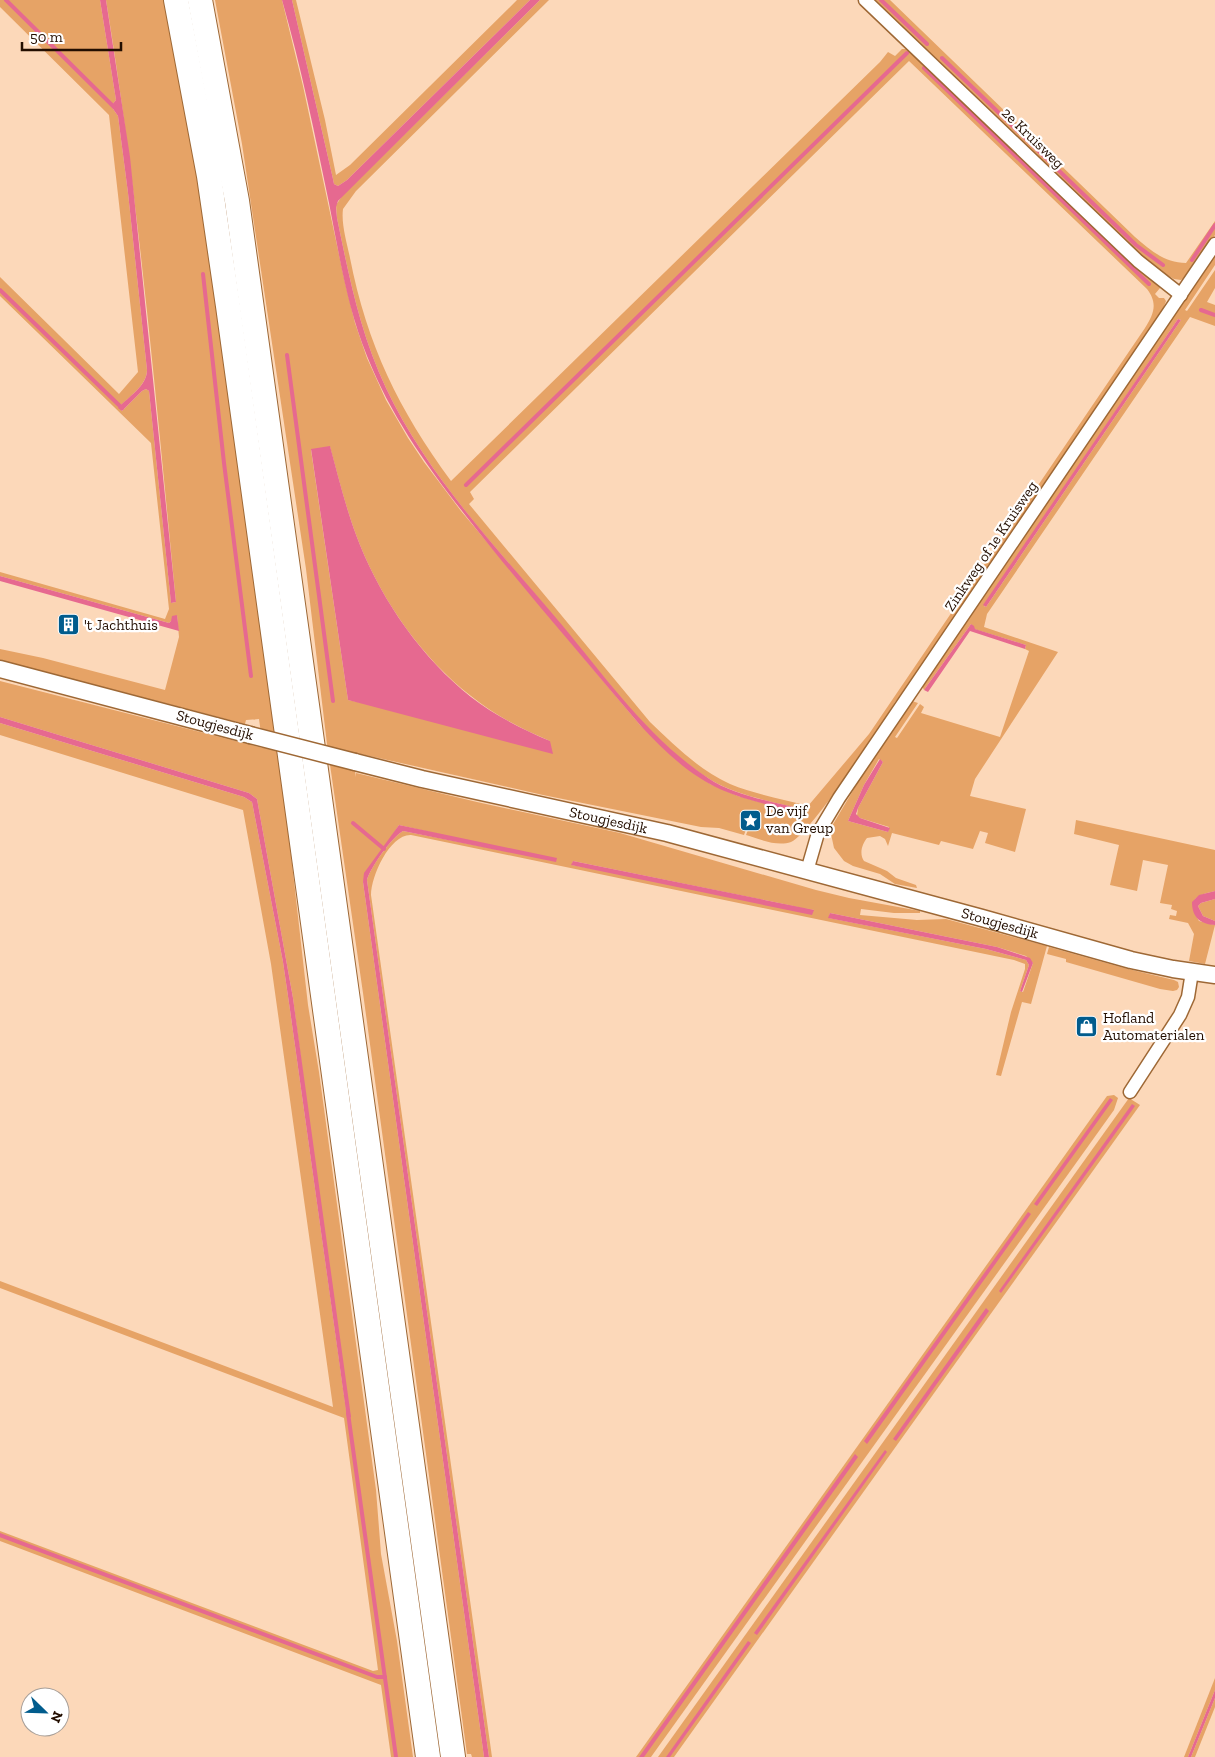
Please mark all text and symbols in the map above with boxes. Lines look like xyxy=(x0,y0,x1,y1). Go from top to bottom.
scale bar xyxy=(22,20,121,52)
text: 50 m xyxy=(30,28,63,46)
street label: 2e Kruisweg xyxy=(998,104,1068,172)
street label: Zinkweg of 1e Kruisweg xyxy=(941,478,1041,614)
building icon: 't Jachthuis xyxy=(56,613,80,637)
place label: 't Jachthuis xyxy=(84,616,158,634)
street label: Stougjesdijk xyxy=(174,706,256,744)
place label: De vijf van Greup xyxy=(766,802,833,837)
street label: Stougjesdijk xyxy=(568,803,649,837)
place icon: De vijf van Greup xyxy=(738,808,762,832)
street label: Stougjesdijk xyxy=(959,904,1041,943)
place label: Hofland Automaterialen xyxy=(1103,1009,1205,1044)
shop icon: Hofland Automaterialen xyxy=(1075,1015,1099,1039)
north arrow xyxy=(20,1687,70,1737)
text: N xyxy=(46,1709,66,1725)

